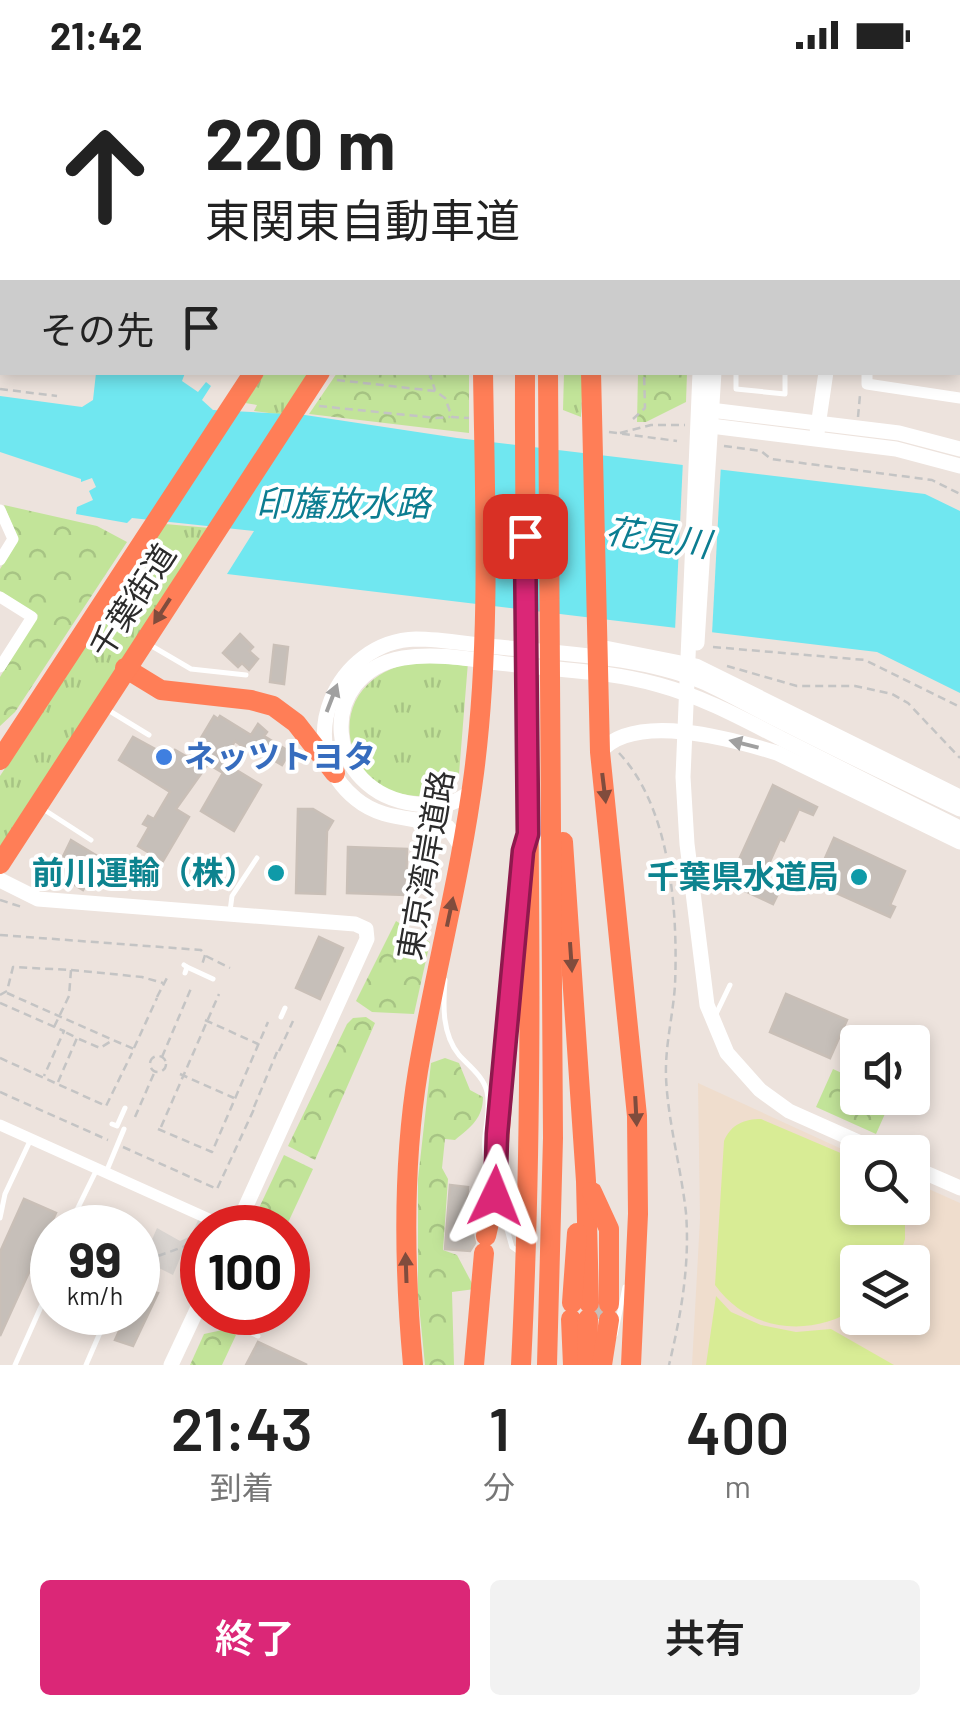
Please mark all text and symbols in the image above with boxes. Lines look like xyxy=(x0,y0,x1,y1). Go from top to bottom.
text: 21:42 xyxy=(50,12,143,58)
text: 220 m xyxy=(205,100,396,184)
icon: ahead xyxy=(40,110,170,240)
text: 東関東自動車道 xyxy=(205,192,520,246)
icon: arrive xyxy=(174,300,229,355)
text: その先 xyxy=(40,306,154,352)
water label: 印旛放水路 xyxy=(255,481,433,523)
pin xyxy=(483,494,568,579)
water label: 花見川 xyxy=(603,508,717,565)
icon: arrive xyxy=(498,509,553,564)
street label: 千葉街道 xyxy=(81,536,182,664)
one-way arrow xyxy=(154,598,172,625)
one-way arrow xyxy=(325,683,341,713)
place label: ネッツトヨタ xyxy=(184,736,376,774)
one-way arrow xyxy=(728,736,759,751)
marker: ネッツトヨタ xyxy=(153,746,175,768)
street label: 東京湾岸道路 xyxy=(389,767,459,963)
one-way arrow xyxy=(596,772,612,804)
place label: 前川運輸（株） xyxy=(32,852,256,890)
place label: 千葉県水道局 xyxy=(647,856,839,894)
marker: 前川運輸（株） xyxy=(265,862,287,884)
marker: 千葉県水道局 xyxy=(848,866,870,888)
one-way arrow xyxy=(443,896,459,927)
one-way arrow xyxy=(563,942,579,974)
map controls xyxy=(840,1025,930,1335)
button: sound xyxy=(840,1025,930,1115)
one-way arrow xyxy=(628,1096,644,1128)
button: search xyxy=(840,1135,930,1225)
position arrow xyxy=(443,1144,547,1248)
speed limit sign: 100 xyxy=(180,1205,310,1335)
text: 99 xyxy=(68,1228,122,1288)
button: layers xyxy=(840,1245,930,1335)
one-way arrow xyxy=(398,1251,414,1283)
text: km/h xyxy=(67,1280,123,1310)
text: 21:43 xyxy=(171,1391,313,1463)
text: 1 xyxy=(489,1391,510,1463)
text: 400 xyxy=(686,1395,789,1467)
text: m xyxy=(724,1466,751,1504)
text: 到着 xyxy=(210,1467,274,1505)
text: 分 xyxy=(483,1467,515,1505)
button: 終了 xyxy=(40,1580,470,1695)
button: 共有 xyxy=(490,1580,920,1695)

